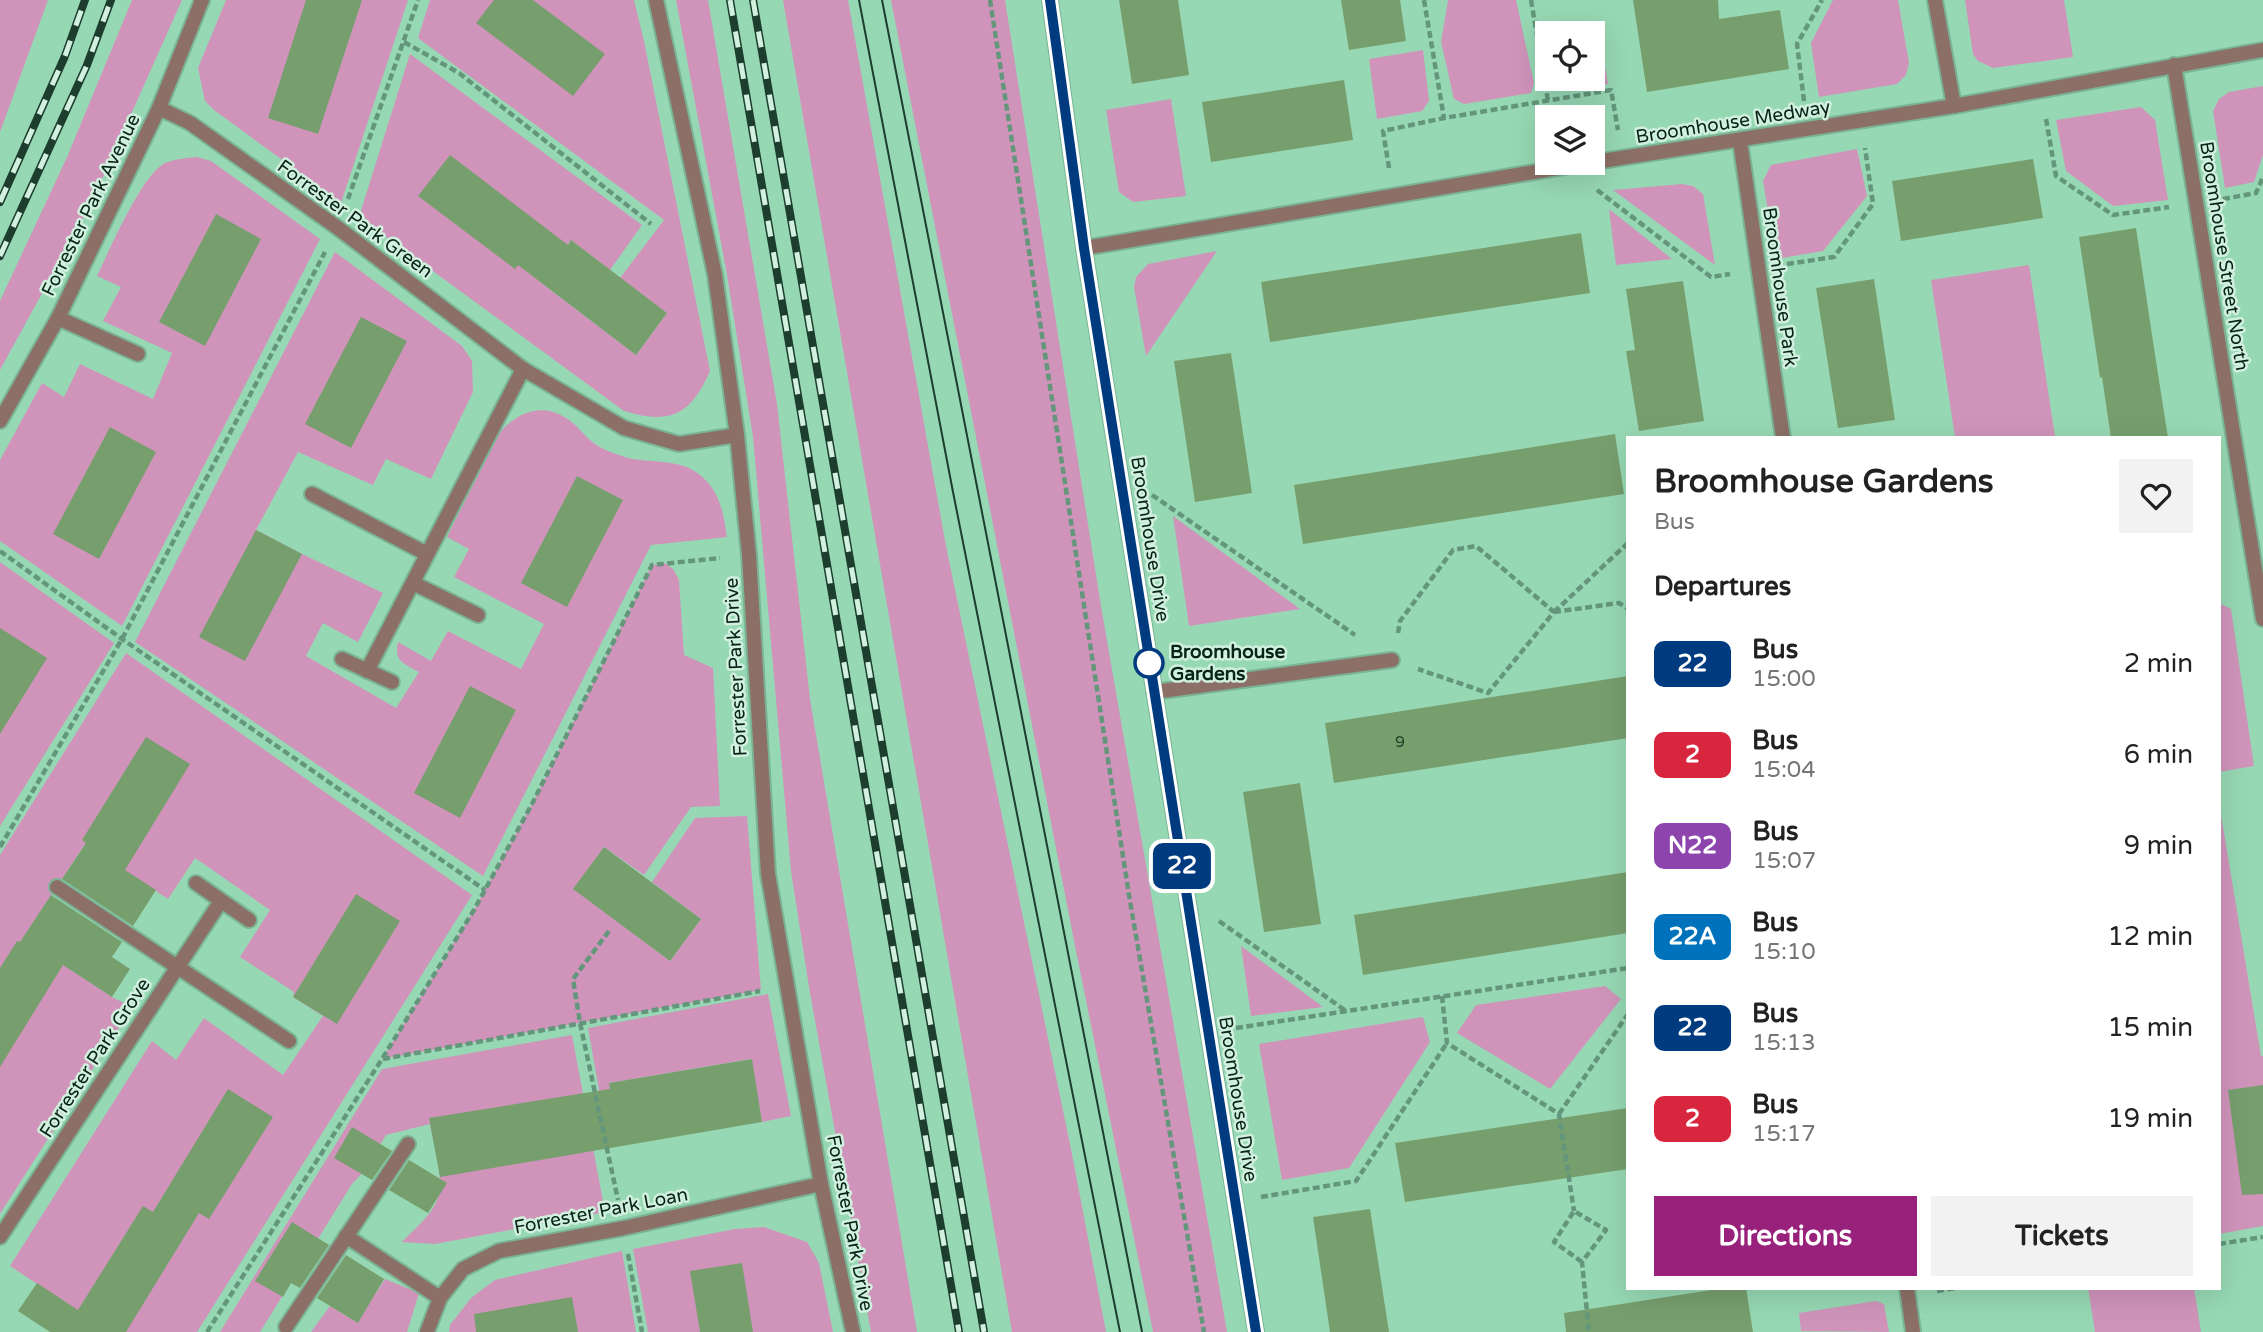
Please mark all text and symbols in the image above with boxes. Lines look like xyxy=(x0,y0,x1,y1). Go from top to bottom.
map controls xyxy=(1535,21,1605,175)
button: locate xyxy=(1535,21,1605,91)
street label: Broomhouse Medway xyxy=(1634,96,1832,148)
button: layers xyxy=(1535,105,1605,175)
street label: Forrester Park Avenue xyxy=(37,110,145,300)
street label: Broomhouse Street North xyxy=(2195,140,2253,372)
street label: Forrester Park Green xyxy=(273,155,437,283)
street label: Broomhouse Park xyxy=(1758,206,1802,368)
street label: Broomhouse Drive xyxy=(1126,455,1174,623)
button: heart xyxy=(2119,459,2193,533)
text: Broomhouse Gardens xyxy=(1654,462,1994,501)
text: Bus xyxy=(1654,508,1695,536)
text: Departures xyxy=(1654,571,1791,602)
street label: Forrester Park Drive xyxy=(720,577,752,757)
text: Bus xyxy=(1752,634,1798,665)
place label: Broomhouse Gardens xyxy=(1170,641,1285,685)
marker: Broomhouse Gardens xyxy=(1134,648,1164,678)
text: 2 min xyxy=(2124,648,2193,679)
text: 22 xyxy=(1677,649,1708,678)
text: 15:00 xyxy=(1752,665,1816,693)
text: Bus xyxy=(1752,725,1798,756)
house number: 9 xyxy=(1395,732,1405,752)
text: 6 min xyxy=(2124,739,2193,770)
text: 2 xyxy=(1685,740,1700,769)
text: 15:04 xyxy=(1752,756,1816,784)
text: Bus xyxy=(1752,816,1799,847)
text: 9 min xyxy=(2124,830,2193,861)
text: N22 xyxy=(1668,831,1717,860)
line badge: 22 xyxy=(1150,843,1214,889)
text: 15:07 xyxy=(1752,847,1816,875)
text: 22 xyxy=(1167,851,1197,880)
text: Bus xyxy=(1752,907,1798,938)
text: 12 min xyxy=(2107,921,2193,952)
text: 22A xyxy=(1668,922,1717,951)
text: 15:10 xyxy=(1752,938,1816,966)
street label: Forrester Park Grove xyxy=(35,974,155,1142)
text: Bus xyxy=(1752,998,1798,1029)
text: 15 min xyxy=(2107,1012,2193,1043)
text: 22 xyxy=(1677,1013,1708,1042)
street label: Broomhouse Drive xyxy=(1214,1015,1262,1183)
text: 15:13 xyxy=(1752,1029,1816,1057)
text: Bus xyxy=(1752,1089,1798,1120)
text: 19 min xyxy=(2107,1103,2193,1134)
text: 2 xyxy=(1685,1104,1700,1133)
text: 15:17 xyxy=(1752,1120,1816,1148)
street label: Forrester Park Drive xyxy=(822,1133,878,1313)
street label: Forrester Park Loan xyxy=(512,1183,690,1239)
button: Directions xyxy=(1654,1196,1917,1276)
button: Tickets xyxy=(1931,1196,2193,1276)

